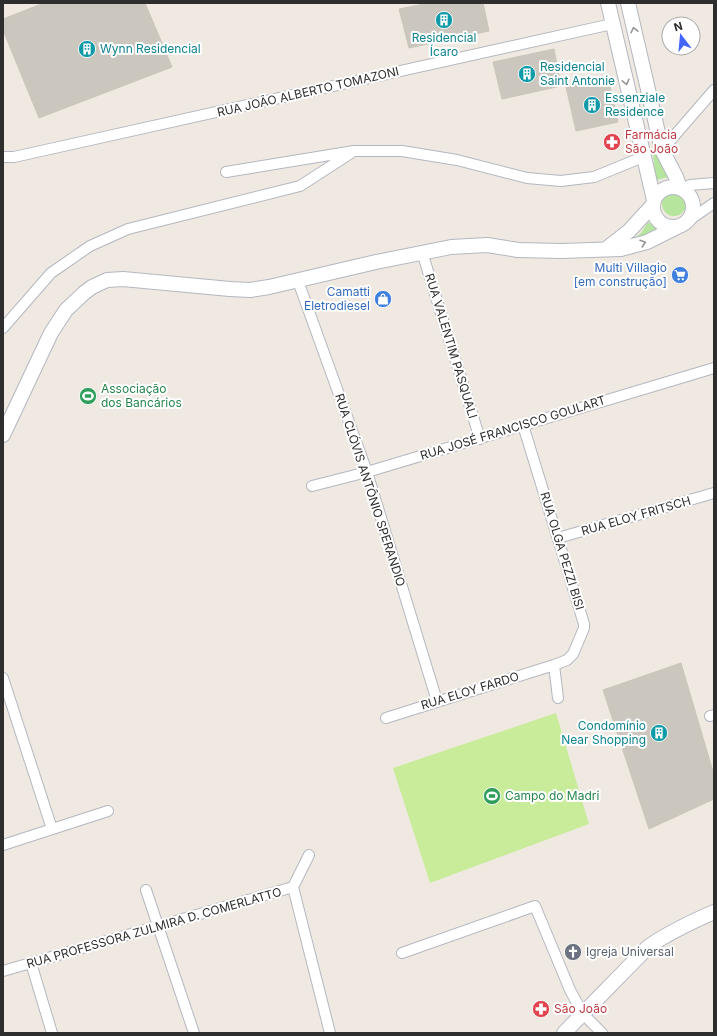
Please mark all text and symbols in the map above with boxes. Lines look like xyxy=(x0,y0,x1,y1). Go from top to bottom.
building icon: Residencial Ícaro xyxy=(434,10,454,30)
north arrow xyxy=(661,16,701,56)
text: N xyxy=(672,19,684,34)
one-way arrow xyxy=(631,27,639,34)
place label: Residencial Ícaro xyxy=(412,30,476,59)
building icon: Wynn Residencial xyxy=(77,39,97,59)
place label: Wynn Residencial xyxy=(100,41,201,56)
place label: Residencial Saint Antonie xyxy=(540,59,615,88)
street label: RUA JOÃO ALBERTO TOMAZONI xyxy=(216,63,400,120)
building icon: Residencial Saint Antonie xyxy=(517,64,537,84)
one-way arrow xyxy=(621,79,629,85)
place label: Essenziale Residence xyxy=(605,90,665,119)
building icon: Essenziale Residence xyxy=(582,95,602,115)
place label: Farmácia São João xyxy=(625,127,678,156)
pharmacy icon: Farmácia São João xyxy=(602,132,622,152)
one-way arrow xyxy=(639,239,646,248)
place label: Multi Villagio [em construção] xyxy=(574,260,667,289)
supermarket icon: Multi Villagio [em construção] xyxy=(670,265,690,285)
street label: RUA VALENTIM PASQUALI xyxy=(422,271,481,420)
place label: Camatti Eletrodiesel xyxy=(304,284,370,313)
shop icon: Camatti Eletrodiesel xyxy=(373,289,393,309)
place label: Associação dos Bancários xyxy=(101,381,182,410)
sports icon: Associação dos Bancários xyxy=(78,386,98,406)
street label: RUA CLÓVIS ANTÔNIO SPERANDIO xyxy=(332,391,409,588)
street label: RUA JOSÉ FRANCISCO GOULART xyxy=(418,392,608,463)
street label: RUA OLGA PEZZI BISI xyxy=(537,490,588,612)
street label: RUA ELOY FRITSCH xyxy=(579,493,692,538)
street label: RUA ELOY FARDO xyxy=(419,668,521,713)
place label: Condomínio Near Shopping xyxy=(561,718,646,747)
building icon: Condomínio Near Shopping xyxy=(649,723,669,743)
sports icon: Campo do Madri xyxy=(482,786,502,806)
place label: Campo do Madri xyxy=(505,788,599,803)
street label: RUA PROFESSORA ZULMIRA D. COMERLATTO xyxy=(25,884,283,971)
church icon: Igreja Universal xyxy=(563,942,583,962)
place label: Igreja Universal xyxy=(586,944,674,959)
pharmacy icon: São João xyxy=(531,999,551,1019)
place label: São João xyxy=(554,1001,607,1016)

